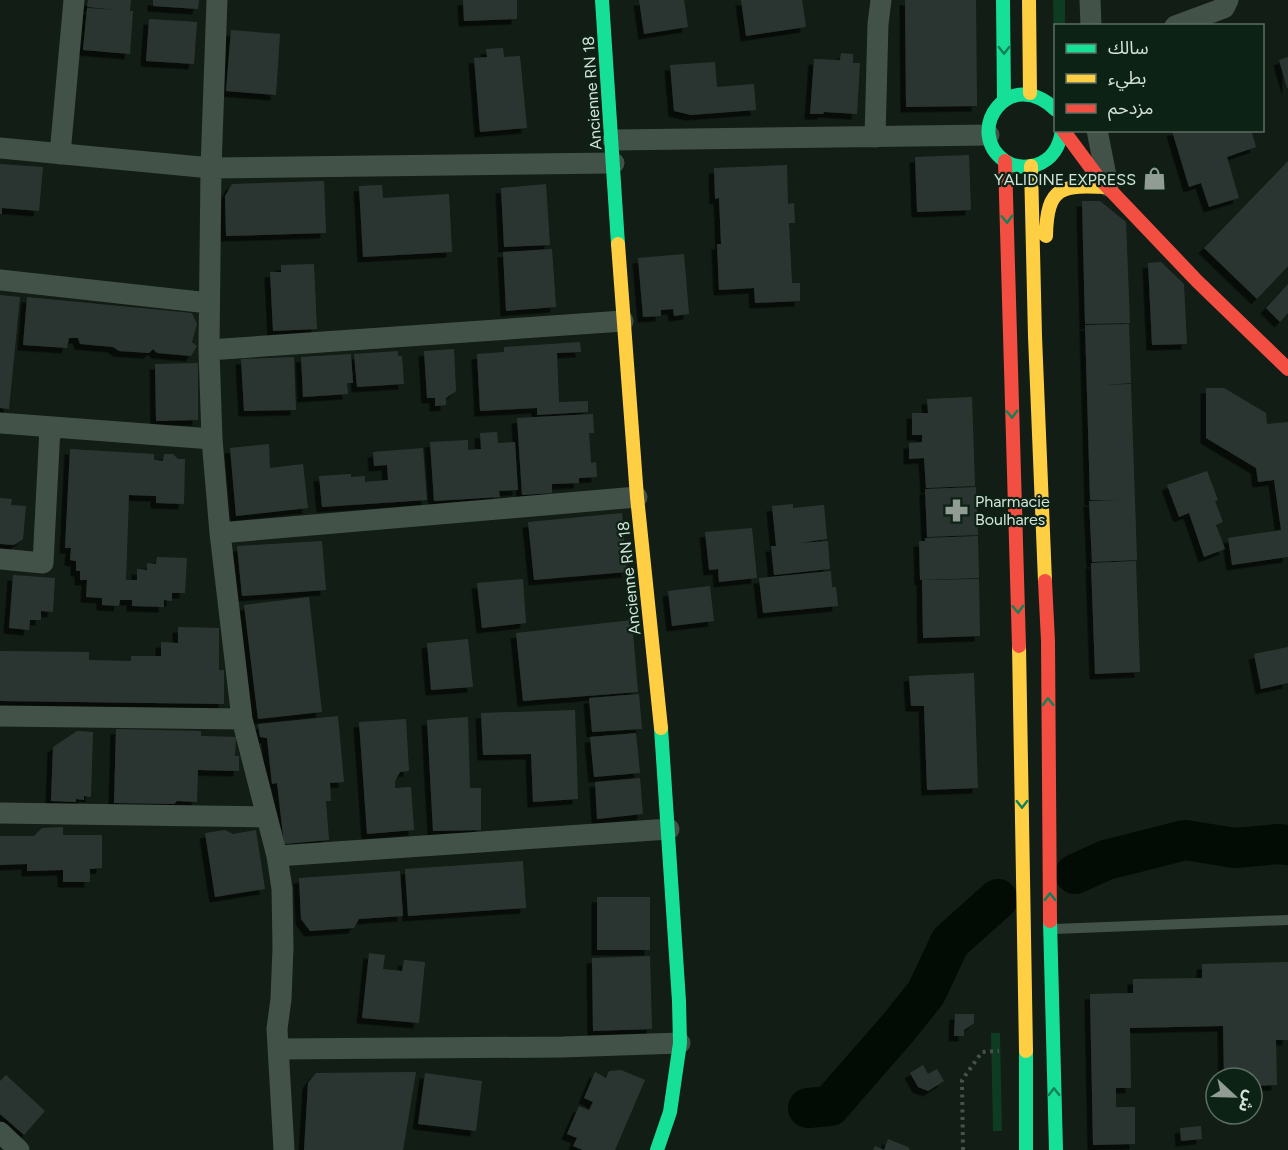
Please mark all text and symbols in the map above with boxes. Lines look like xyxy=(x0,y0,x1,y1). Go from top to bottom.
legend xyxy=(1054,24,1264,132)
street label: Ancienne RN 18 xyxy=(579,35,605,151)
text: سالك xyxy=(1108,37,1149,59)
one-way arrow xyxy=(998,45,1010,54)
text: بطيء xyxy=(1108,67,1146,91)
text: مزدحم xyxy=(1108,97,1153,121)
shop icon: YALIDINE EXPRESS xyxy=(1141,166,1167,192)
place label: YALIDINE EXPRESS xyxy=(994,170,1136,189)
one-way arrow xyxy=(1001,215,1013,224)
one-way arrow xyxy=(1006,410,1019,419)
place label: Pharmacie Boulhares xyxy=(975,492,1050,529)
pharmacy icon: Pharmacie Boulhares xyxy=(944,497,970,523)
street label: Ancienne RN 18 xyxy=(614,520,644,636)
one-way arrow xyxy=(1011,605,1024,614)
one-way arrow xyxy=(1042,697,1054,706)
one-way arrow xyxy=(1016,800,1028,809)
one-way arrow xyxy=(1044,892,1056,901)
north arrow xyxy=(1204,1066,1264,1126)
one-way arrow xyxy=(1048,1087,1061,1096)
text: ش xyxy=(1235,1088,1260,1115)

